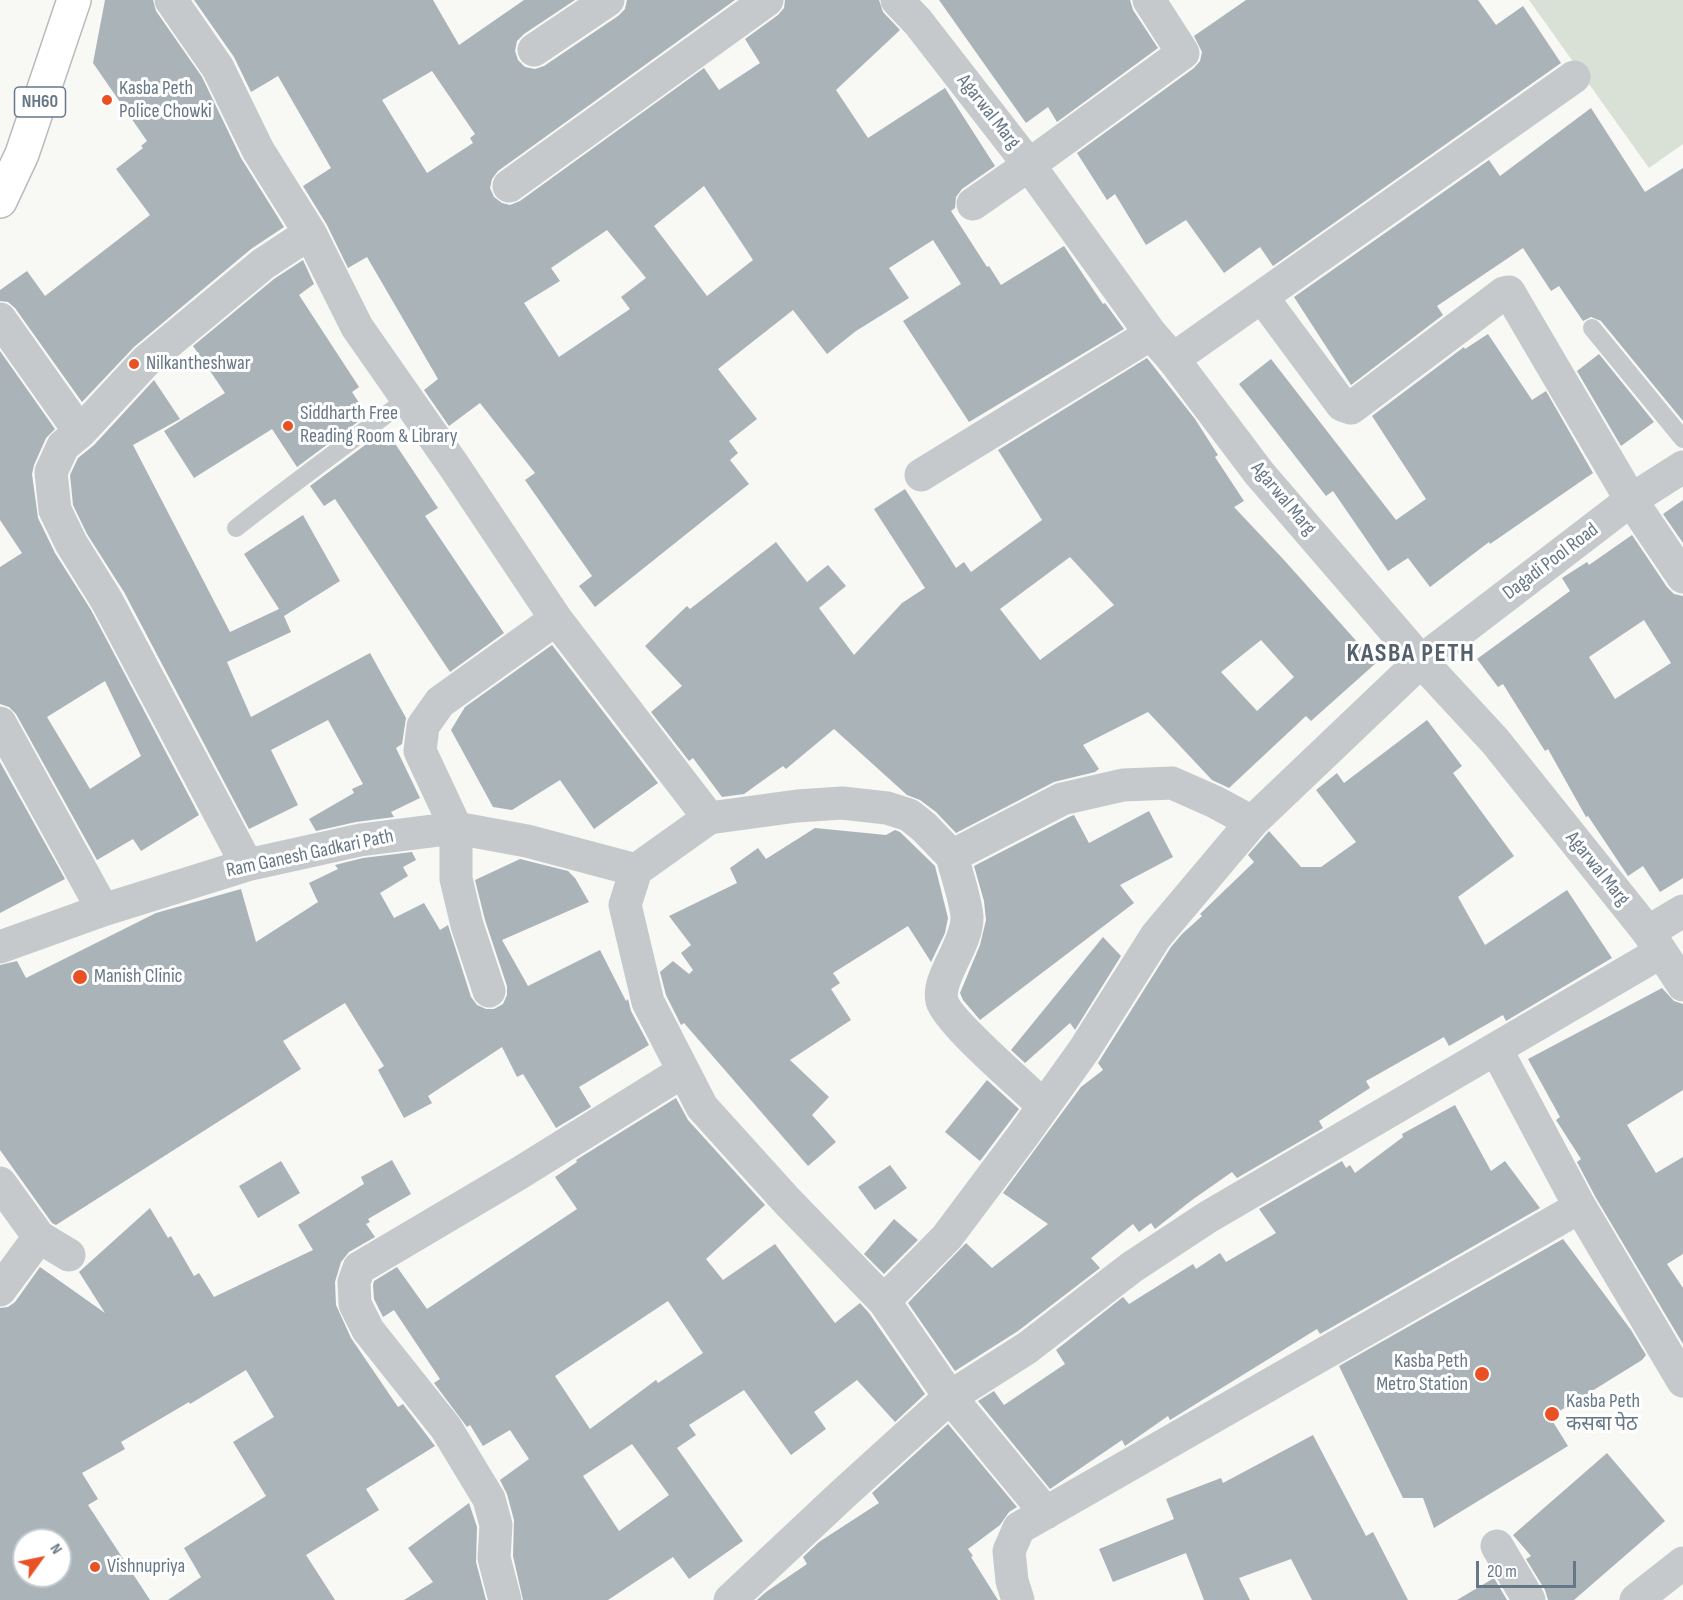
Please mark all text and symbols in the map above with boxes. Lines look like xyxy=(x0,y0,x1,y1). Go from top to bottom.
street label: Agarwal Marg xyxy=(951,70,1025,154)
place label: Kasba Peth Police Chowki xyxy=(119,77,212,124)
road number: NH60 xyxy=(15,87,66,117)
marker: Kasba Peth Police Chowki xyxy=(100,93,114,107)
place label: Nilkantheshwar xyxy=(146,352,251,376)
marker: Nilkantheshwar xyxy=(127,357,141,371)
place label: Siddharth Free Reading Room & Library xyxy=(300,402,458,449)
marker: Siddharth Free Reading Room & Library xyxy=(281,419,295,433)
street label: Agarwal Marg xyxy=(1245,457,1321,541)
street label: Dagadi Pool Road xyxy=(1499,518,1603,606)
district label: KASBA PETH xyxy=(1347,638,1475,670)
street label: Ram Ganesh Gadkari Path xyxy=(224,825,396,883)
street label: Agarwal Marg xyxy=(1560,827,1634,911)
place label: Manish Clinic xyxy=(94,965,183,989)
marker: Manish Clinic xyxy=(71,968,89,986)
place label: Kasba Peth Metro Station xyxy=(1376,1350,1468,1397)
marker: Kasba Peth Metro Station xyxy=(1473,1365,1491,1383)
place label: Kasba Peth कसबा पेठ xyxy=(1566,1390,1640,1437)
marker: Kasba Peth कसबा पेठ xyxy=(1543,1405,1561,1423)
north arrow xyxy=(12,1528,72,1588)
text: N xyxy=(46,1540,66,1558)
scale bar xyxy=(1479,1549,1580,1587)
place label: Vishnupriya xyxy=(107,1555,185,1579)
marker: Vishnupriya xyxy=(88,1560,102,1574)
text: 20 m xyxy=(1487,1561,1517,1582)

